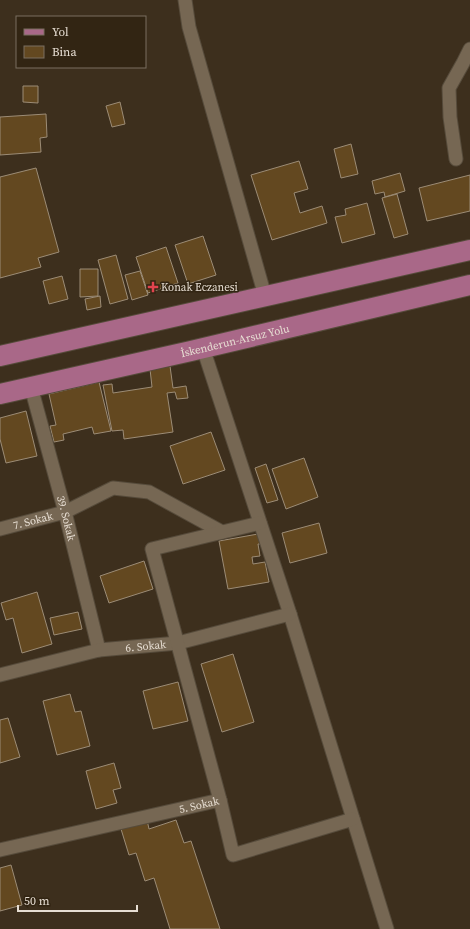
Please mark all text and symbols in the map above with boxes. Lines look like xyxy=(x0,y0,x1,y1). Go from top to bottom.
legend xyxy=(16,16,146,68)
text: Yol xyxy=(52,24,69,40)
text: Bina xyxy=(52,44,77,60)
place label: Konak Eczanesi xyxy=(161,280,238,295)
marker: Konak Eczanesi xyxy=(148,282,158,292)
street label: İskenderun-Arsuz Yolu xyxy=(179,320,291,361)
street label: 39. Sokak xyxy=(53,494,80,543)
street label: 7. Sokak xyxy=(11,508,55,533)
street label: 6. Sokak xyxy=(125,637,168,655)
street label: 5. Sokak xyxy=(177,793,221,817)
scale bar xyxy=(18,887,137,913)
text: 50 m xyxy=(24,893,50,909)

